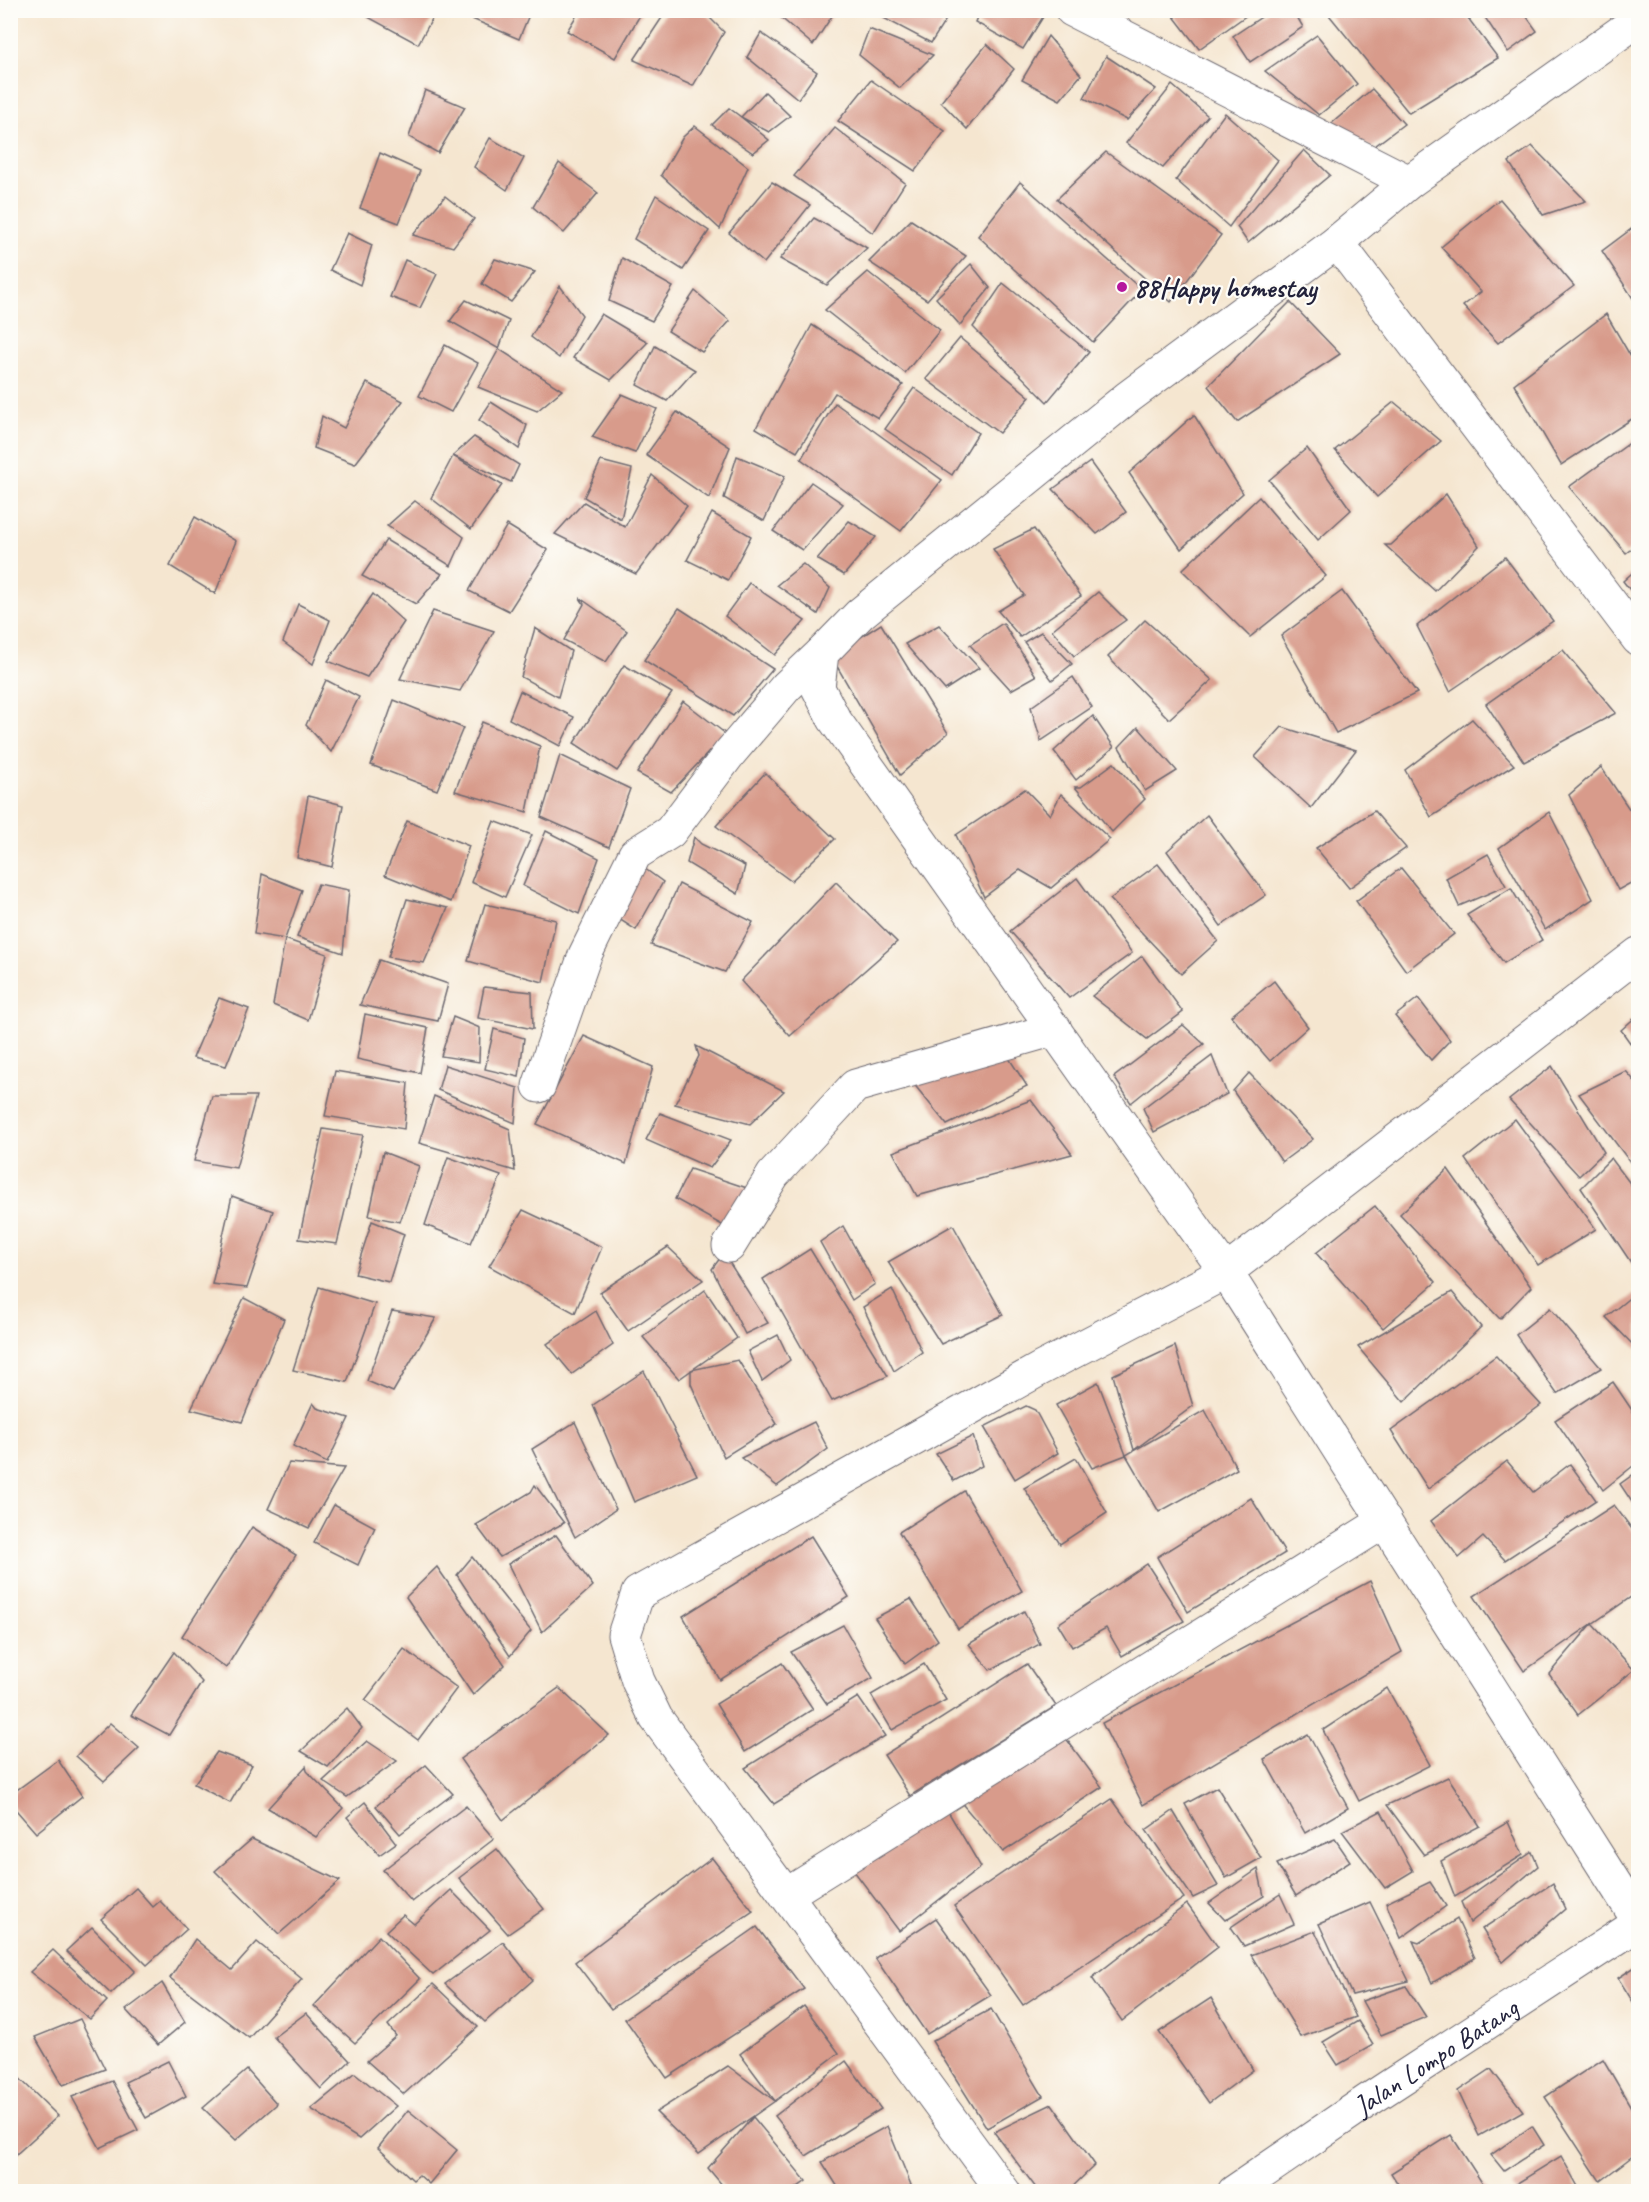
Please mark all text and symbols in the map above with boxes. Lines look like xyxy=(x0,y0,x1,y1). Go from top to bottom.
place label: 88Happy homestay xyxy=(1134,270,1319,306)
marker: 88Happy homestay xyxy=(1115,280,1129,294)
street label: Jalan Lompo Batang xyxy=(1345,1989,1525,2124)

